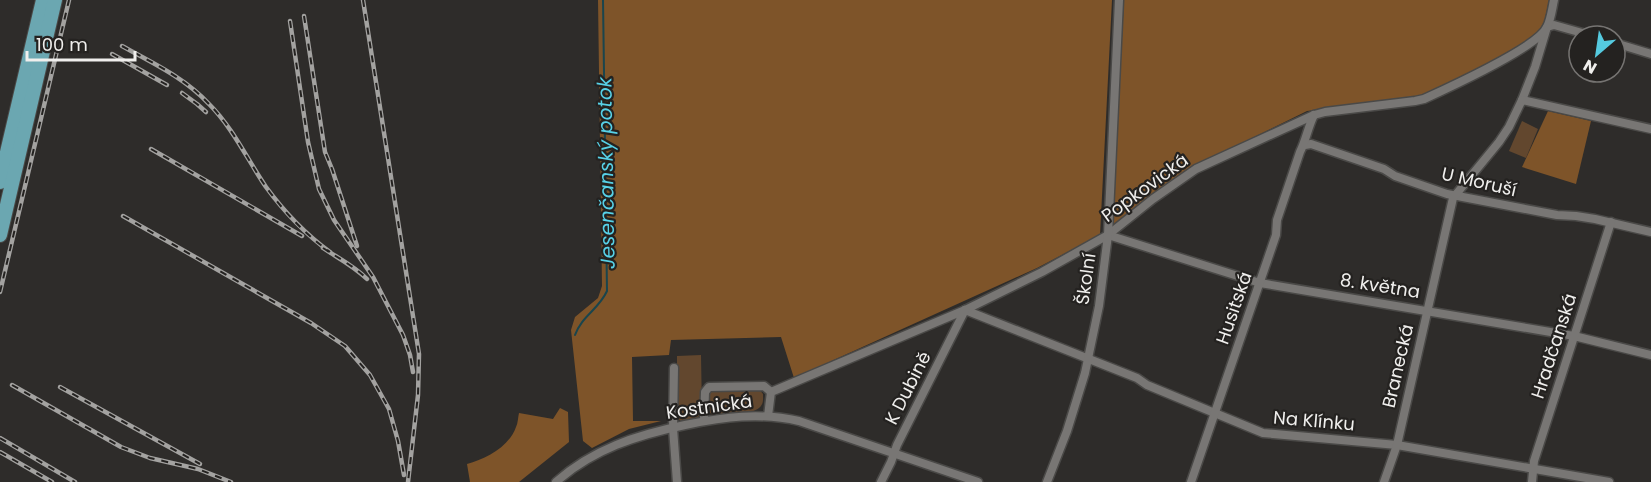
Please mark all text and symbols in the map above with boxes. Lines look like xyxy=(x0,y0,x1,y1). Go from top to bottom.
scale bar xyxy=(27,24,135,62)
north arrow xyxy=(1567,24,1627,84)
text: 100 m xyxy=(36,32,88,57)
text: N xyxy=(1579,54,1601,80)
water label: Jesenčanský potok xyxy=(590,75,622,269)
street label: Popkovická xyxy=(1096,148,1193,228)
street label: U Moruší xyxy=(1439,161,1519,202)
street label: Školní xyxy=(1070,252,1101,306)
street label: 8. května xyxy=(1338,267,1422,304)
street label: Husitská xyxy=(1209,268,1258,347)
street label: Hradčanská xyxy=(1525,290,1582,402)
street label: Branecká xyxy=(1376,322,1419,410)
street label: K Dubině xyxy=(878,347,937,429)
street label: Kostnická xyxy=(664,388,754,425)
street label: Na Klínku xyxy=(1272,404,1356,437)

